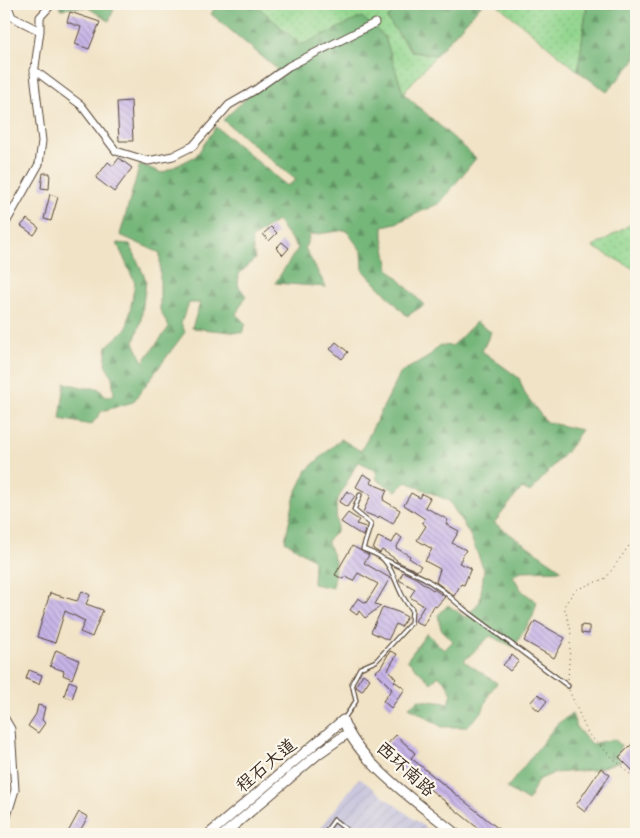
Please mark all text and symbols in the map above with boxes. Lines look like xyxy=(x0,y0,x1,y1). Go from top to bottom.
street label: 程石大道 xyxy=(231,733,301,797)
street label: 西环南路 xyxy=(372,736,441,801)

